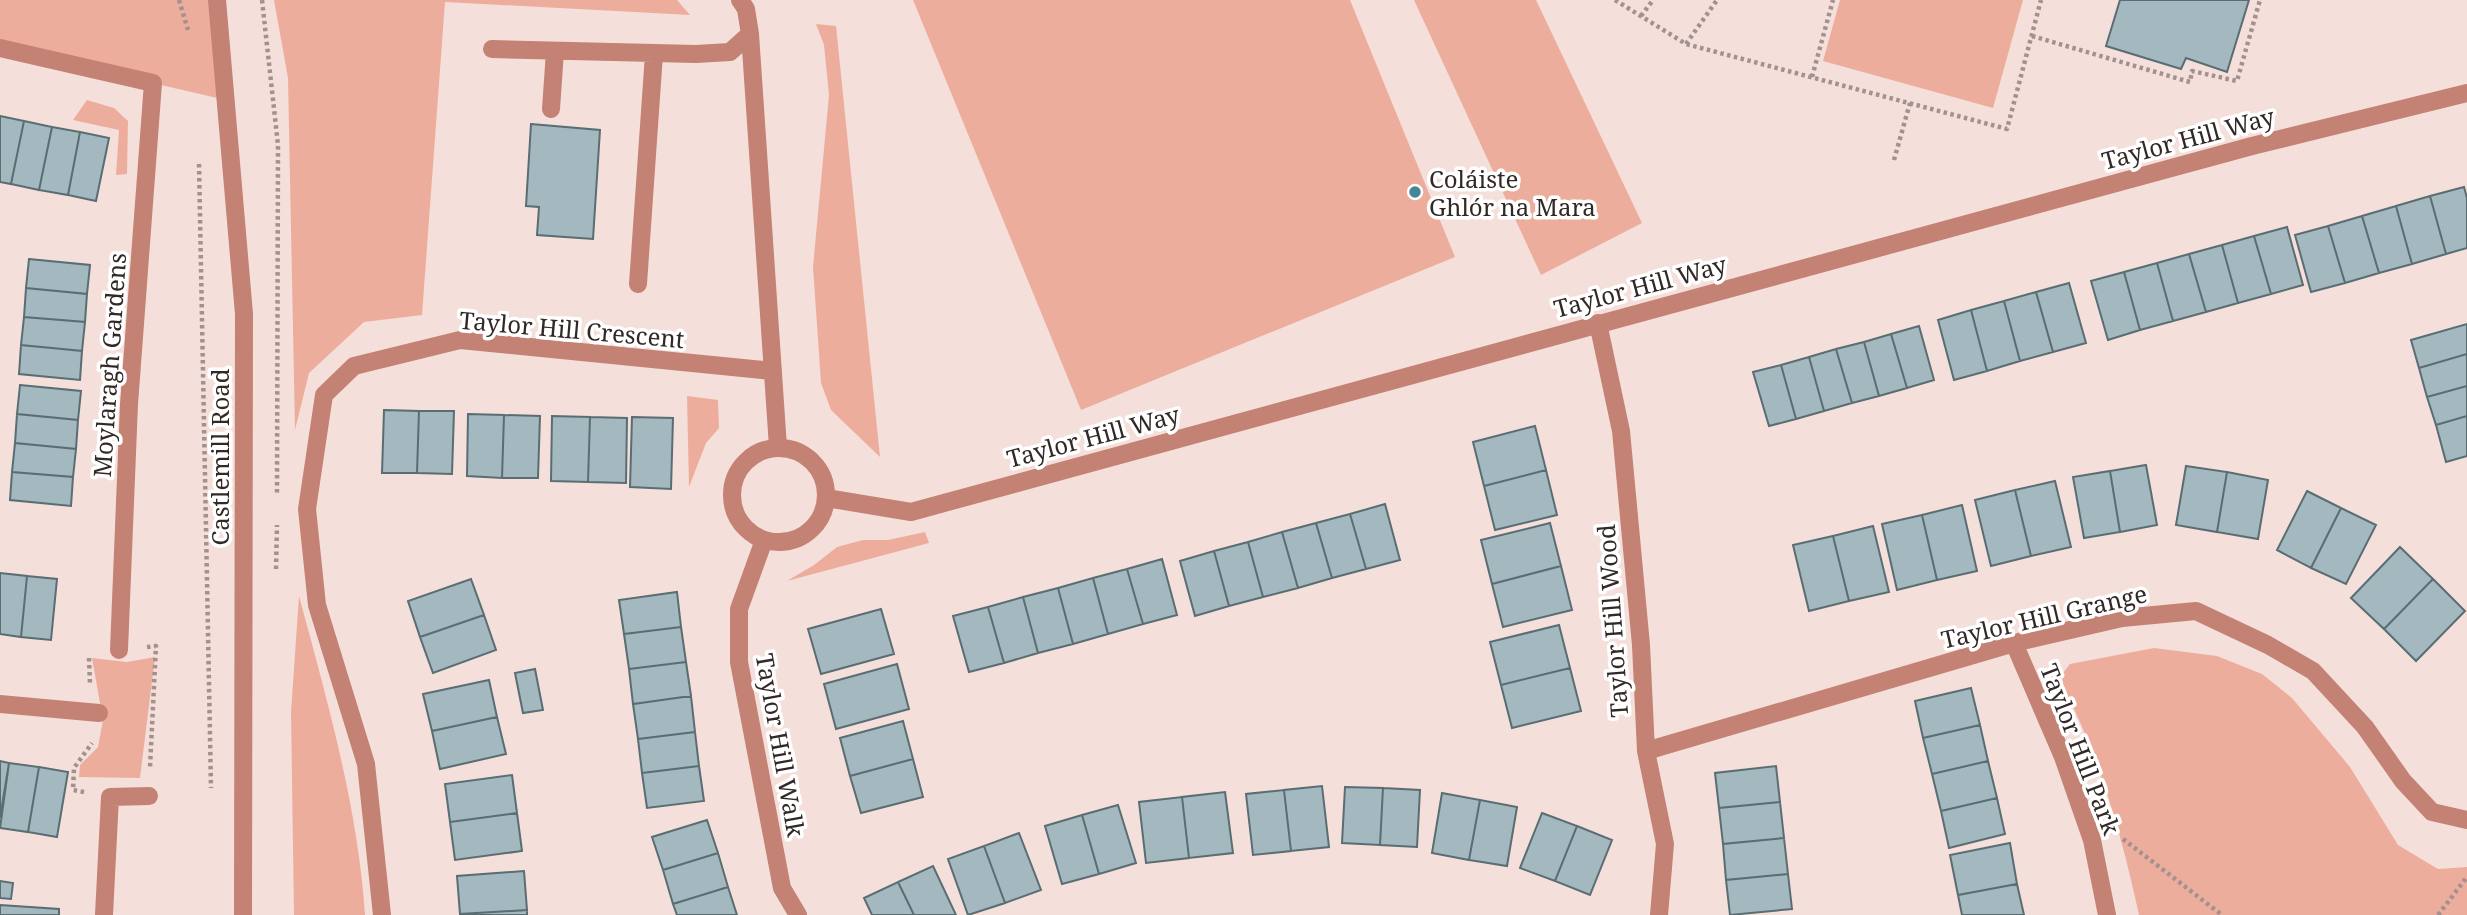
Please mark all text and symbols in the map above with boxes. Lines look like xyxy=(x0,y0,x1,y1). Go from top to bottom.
street label: Taylor Hill Way xyxy=(2098,99,2278,177)
place label: Coláiste Ghlór na Mara xyxy=(1429,162,1596,223)
marker: Coláiste Ghlór na Mara xyxy=(1407,184,1423,200)
street label: Taylor Hill Way xyxy=(1550,247,1730,325)
street label: Moylaragh Gardens xyxy=(85,252,133,478)
street label: Taylor Hill Crescent xyxy=(458,303,686,355)
street label: Castlemill Road xyxy=(203,368,236,546)
street label: Taylor Hill Way xyxy=(1003,397,1183,475)
street label: Taylor Hill Wood xyxy=(1589,523,1635,719)
street label: Taylor Hill Grange xyxy=(1938,576,2150,656)
street label: Taylor Hill Walk xyxy=(749,651,814,840)
street label: Taylor Hill Park xyxy=(2033,659,2129,840)

